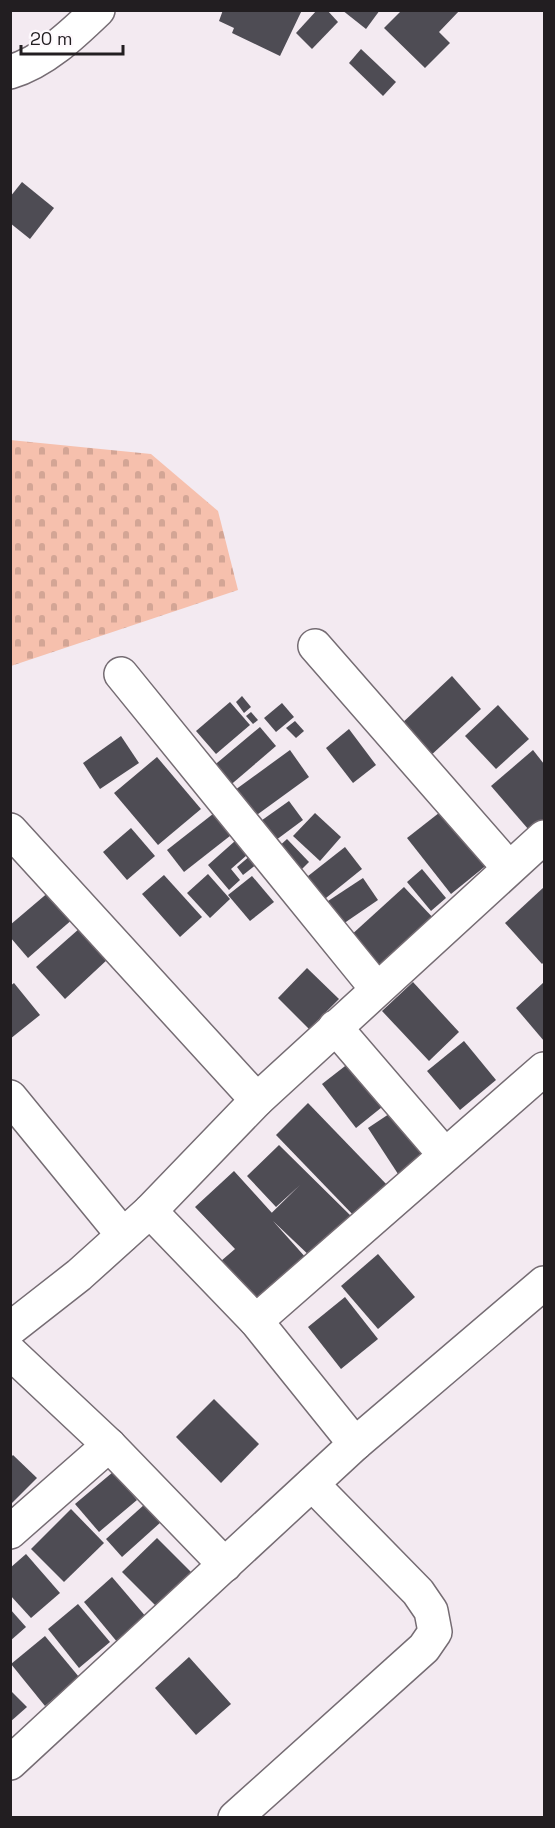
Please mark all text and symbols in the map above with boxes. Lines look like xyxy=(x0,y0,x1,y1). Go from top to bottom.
scale bar xyxy=(21,18,123,56)
text: 20 m xyxy=(30,27,73,50)

